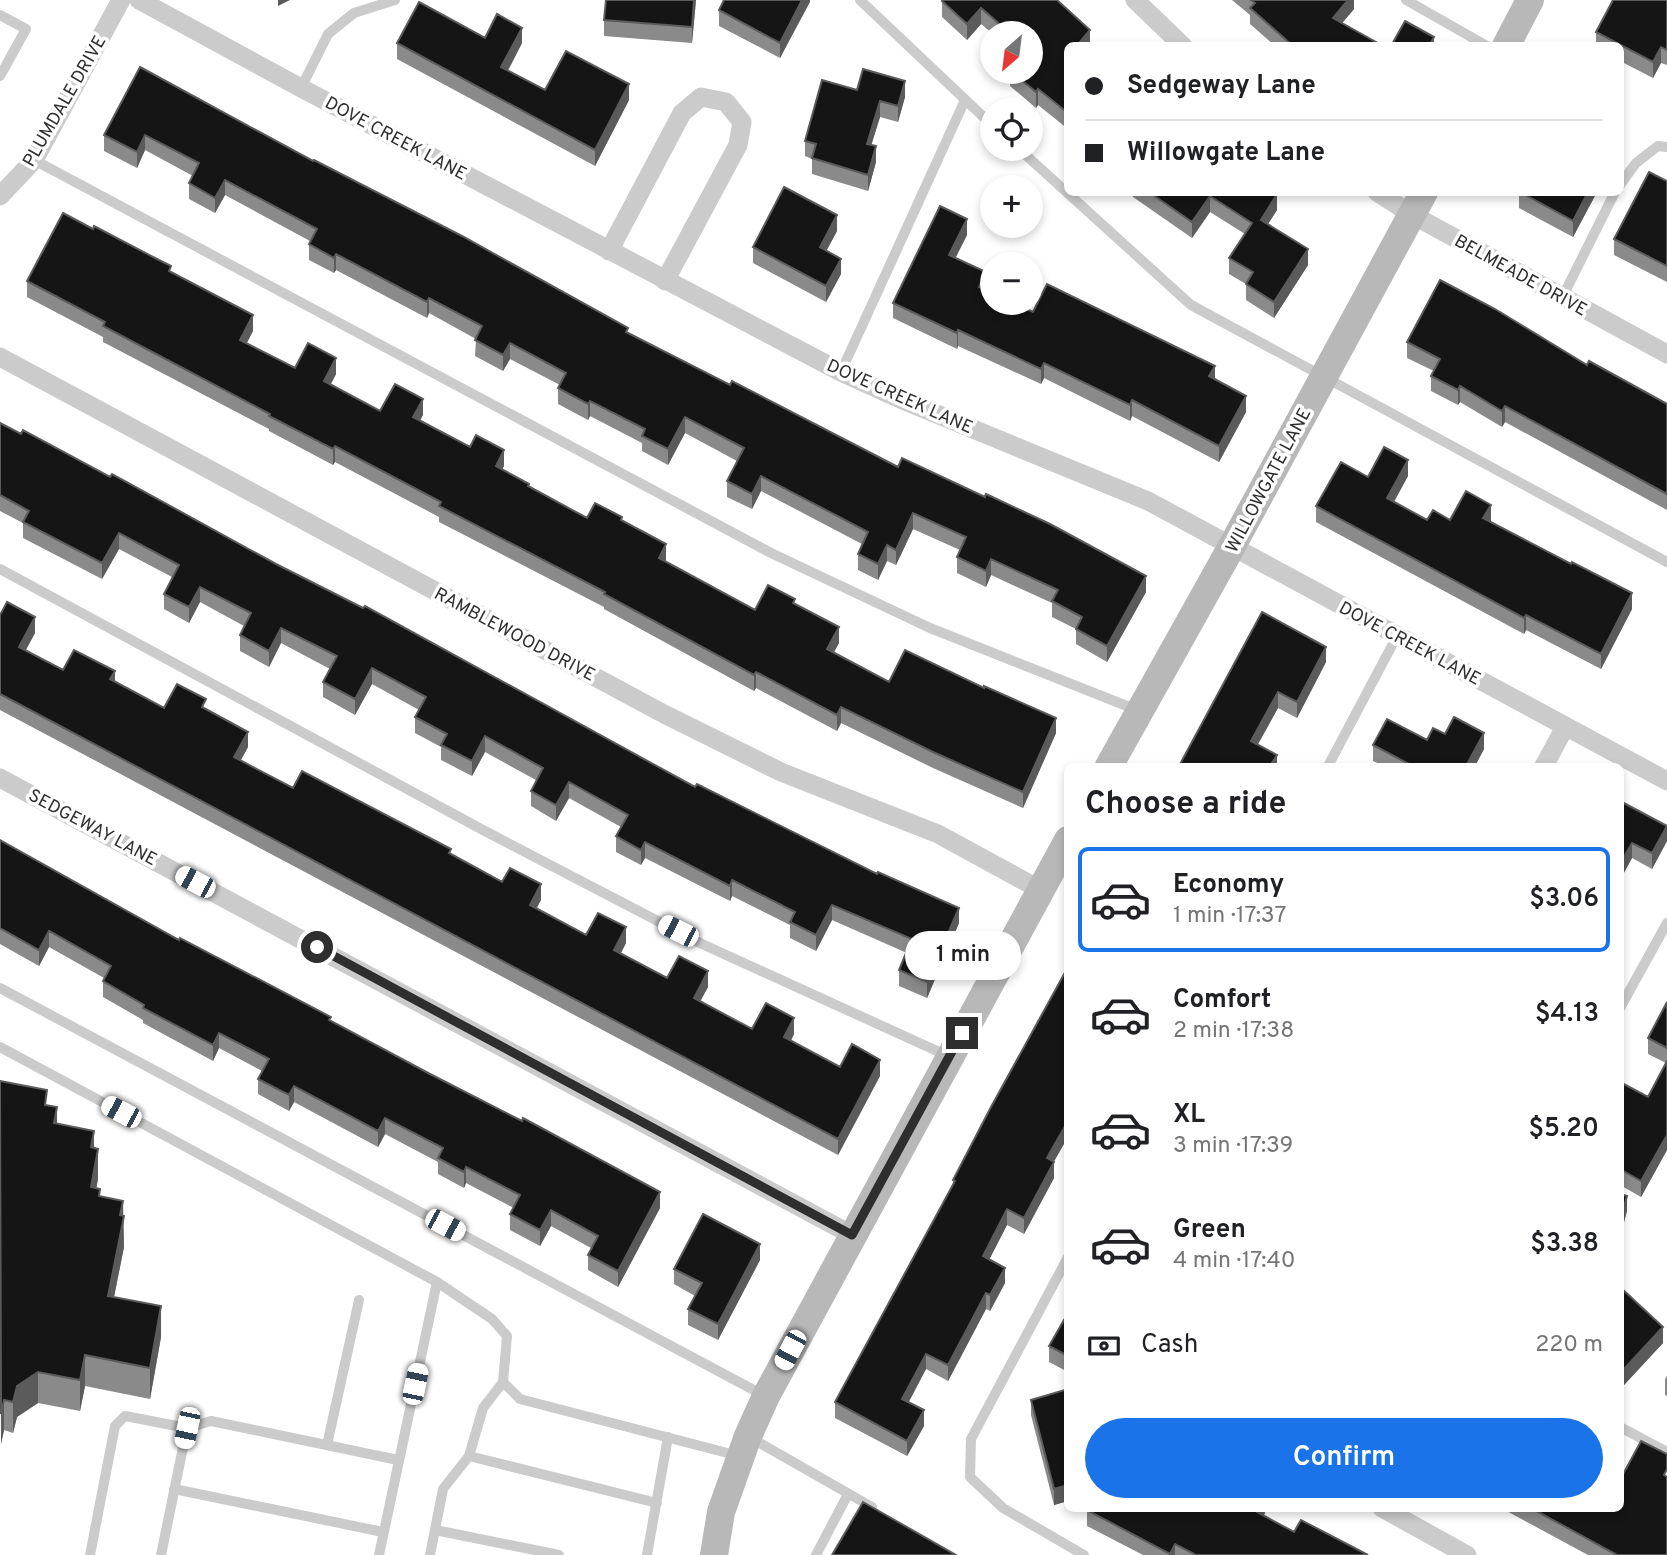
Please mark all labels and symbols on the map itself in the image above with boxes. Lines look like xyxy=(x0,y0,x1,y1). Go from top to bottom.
north arrow xyxy=(980,21,1043,84)
street label: PLUMDALE DRIVE xyxy=(18,32,112,171)
street label: DOVE CREEK LANE xyxy=(320,92,470,186)
street label: BELMEADE DRIVE xyxy=(1450,230,1591,322)
street label: DOVE CREEK LANE xyxy=(823,355,976,440)
street label: WILLOWGATE LANE xyxy=(1221,404,1317,557)
street label: RAMBLEWOOD DRIVE xyxy=(430,583,599,688)
street label: DOVE CREEK LANE xyxy=(1334,597,1484,691)
street label: SEDGEWAY LANE xyxy=(24,785,161,872)
car xyxy=(172,863,219,901)
car xyxy=(655,912,702,950)
route start xyxy=(301,931,333,963)
callout: 1 min xyxy=(904,932,1020,981)
route end xyxy=(946,1017,978,1049)
car xyxy=(98,1093,145,1131)
car xyxy=(422,1206,469,1244)
car xyxy=(771,1327,810,1373)
car xyxy=(401,1361,430,1407)
car xyxy=(173,1405,202,1451)

